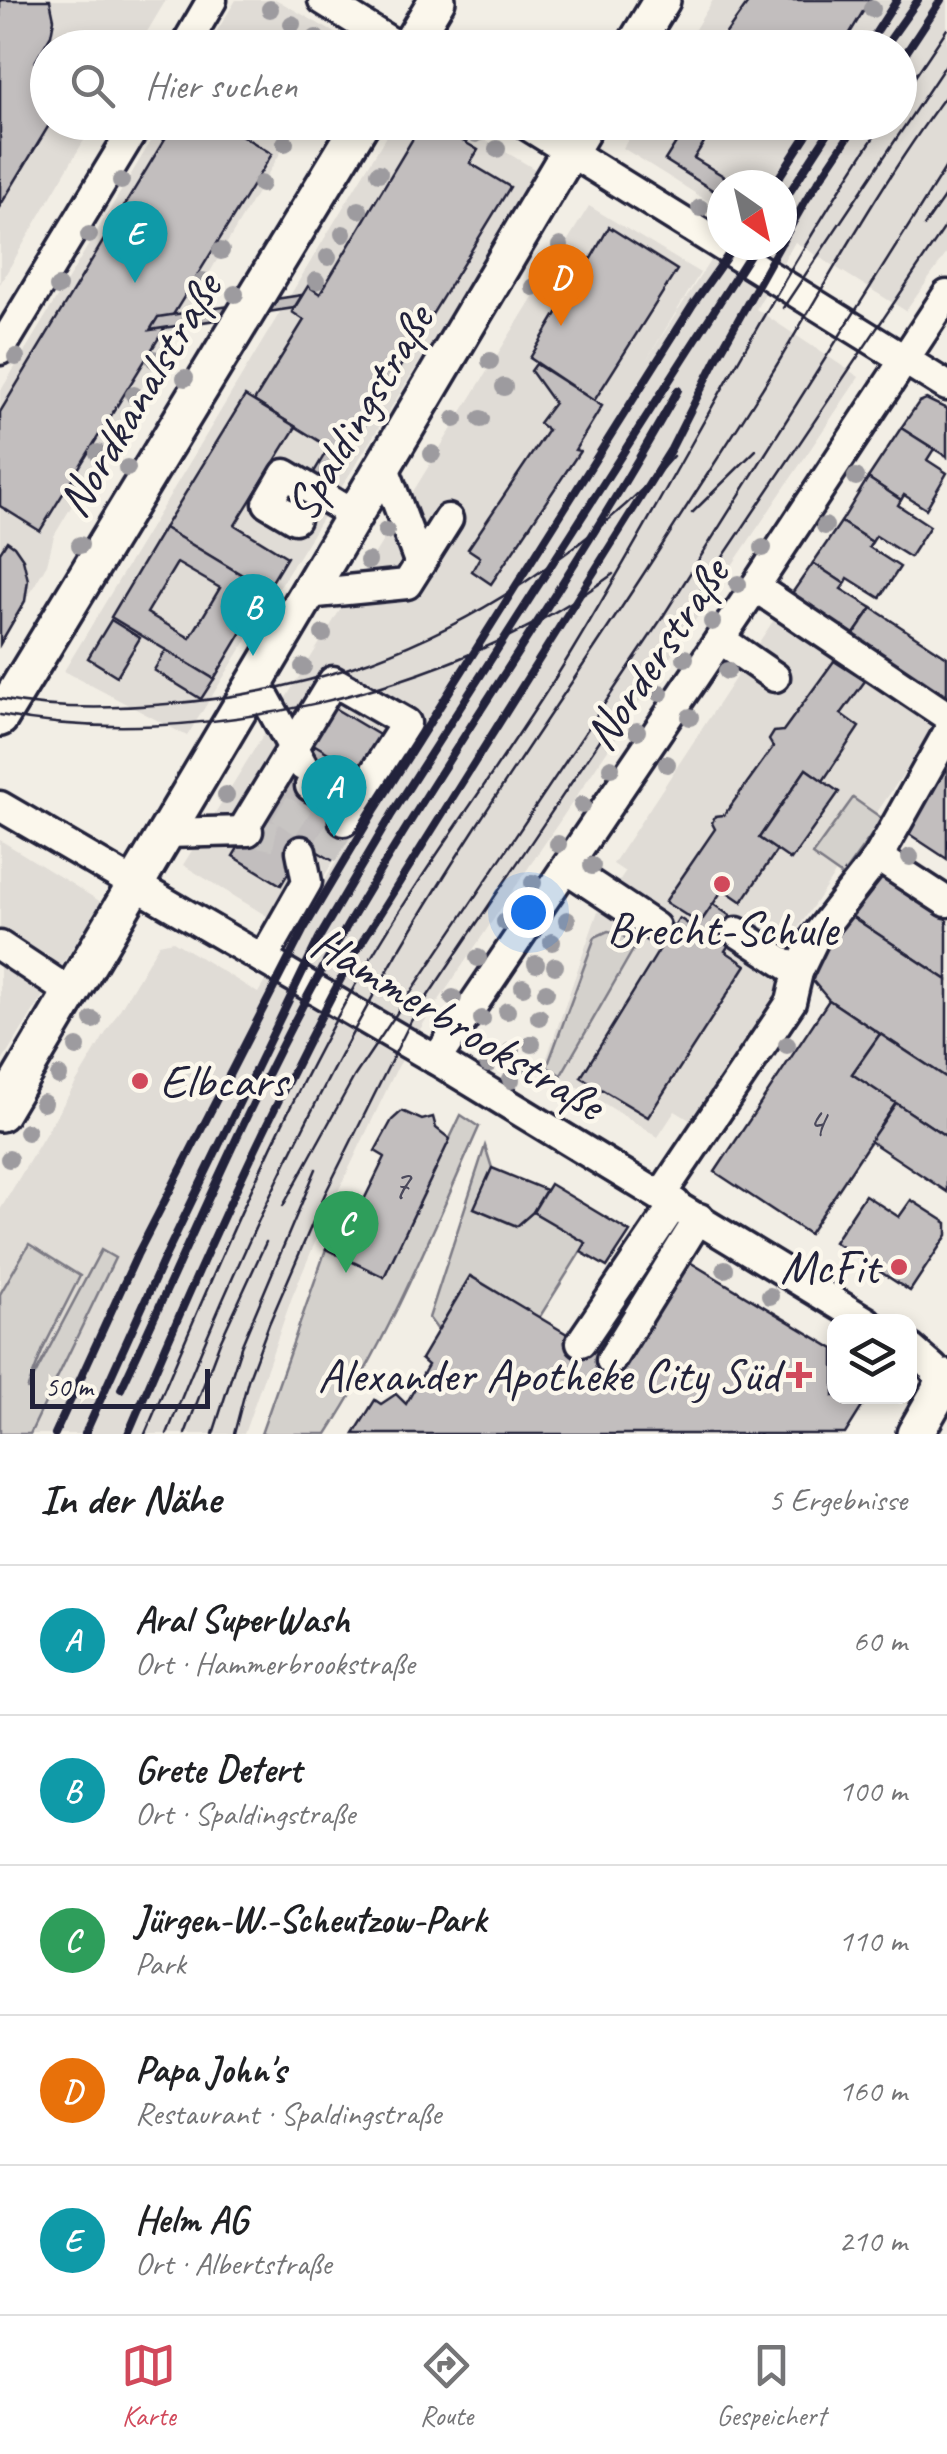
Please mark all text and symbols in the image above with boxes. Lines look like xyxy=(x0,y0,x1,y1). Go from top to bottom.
search box xyxy=(30,30,917,140)
icon: search xyxy=(65,58,120,113)
text: Hier suchen xyxy=(145,62,297,109)
north arrow xyxy=(707,170,797,260)
pin: E xyxy=(102,200,168,283)
pin: D xyxy=(528,244,594,326)
street label: Nordkanalstraße xyxy=(43,260,237,528)
street label: Spaldingstraße xyxy=(271,291,449,532)
street label: Norderstraße xyxy=(570,544,744,761)
pin: B xyxy=(220,574,286,656)
pin: A xyxy=(302,754,366,837)
marker: Brecht-Schule xyxy=(711,873,733,895)
your location xyxy=(503,887,554,938)
place label: Brecht-Schule xyxy=(607,899,841,959)
street label: Hammerbrookstraße xyxy=(301,912,618,1135)
place label: Elbcars xyxy=(160,1051,291,1111)
marker: Elbcars xyxy=(129,1070,151,1092)
house number: 4 xyxy=(807,1096,830,1149)
house number: 7 xyxy=(392,1158,413,1211)
pin: C xyxy=(314,1190,378,1273)
place label: McFit xyxy=(780,1237,883,1297)
marker: McFit xyxy=(888,1256,910,1278)
map controls xyxy=(827,1314,917,1404)
button: layers xyxy=(827,1314,917,1404)
place label: Alexander Apotheke City Süd xyxy=(318,1345,786,1405)
scale bar xyxy=(30,1364,210,1408)
marker: Alexander Apotheke City Süd xyxy=(788,1364,810,1386)
text: 50 m xyxy=(45,1369,93,1404)
text: In der Nähe xyxy=(40,1473,221,1526)
text: 5 Ergebnisse xyxy=(768,1479,907,1520)
text: Aral SuperWash xyxy=(135,1596,349,1643)
text: A xyxy=(64,1620,81,1661)
text: 60 m xyxy=(853,1620,907,1661)
text: Ort · Hammerbrookstraße xyxy=(135,1643,415,1684)
text: Grete Detert xyxy=(135,1746,301,1793)
text: B xyxy=(64,1770,81,1811)
text: 100 m xyxy=(838,1770,907,1811)
text: Ort · Spaldingstraße xyxy=(135,1793,355,1834)
text: Jürgen-W.-Scheutzow-Park xyxy=(135,1896,486,1943)
text: C xyxy=(65,1920,80,1961)
text: 110 m xyxy=(838,1920,907,1961)
text: Park xyxy=(135,1943,186,1984)
text: Papa John's xyxy=(135,2046,286,2093)
text: D xyxy=(63,2070,82,2111)
text: 160 m xyxy=(838,2070,907,2111)
text: Restaurant · Spaldingstraße xyxy=(135,2093,441,2134)
text: Helm AG xyxy=(135,2196,247,2243)
text: E xyxy=(64,2220,81,2261)
text: 210 m xyxy=(838,2220,907,2261)
text: Ort · Albertstraße xyxy=(135,2243,331,2284)
tab: Karte xyxy=(121,2338,176,2433)
tab: Route xyxy=(419,2338,474,2433)
tab: Gespeichert xyxy=(717,2338,826,2433)

